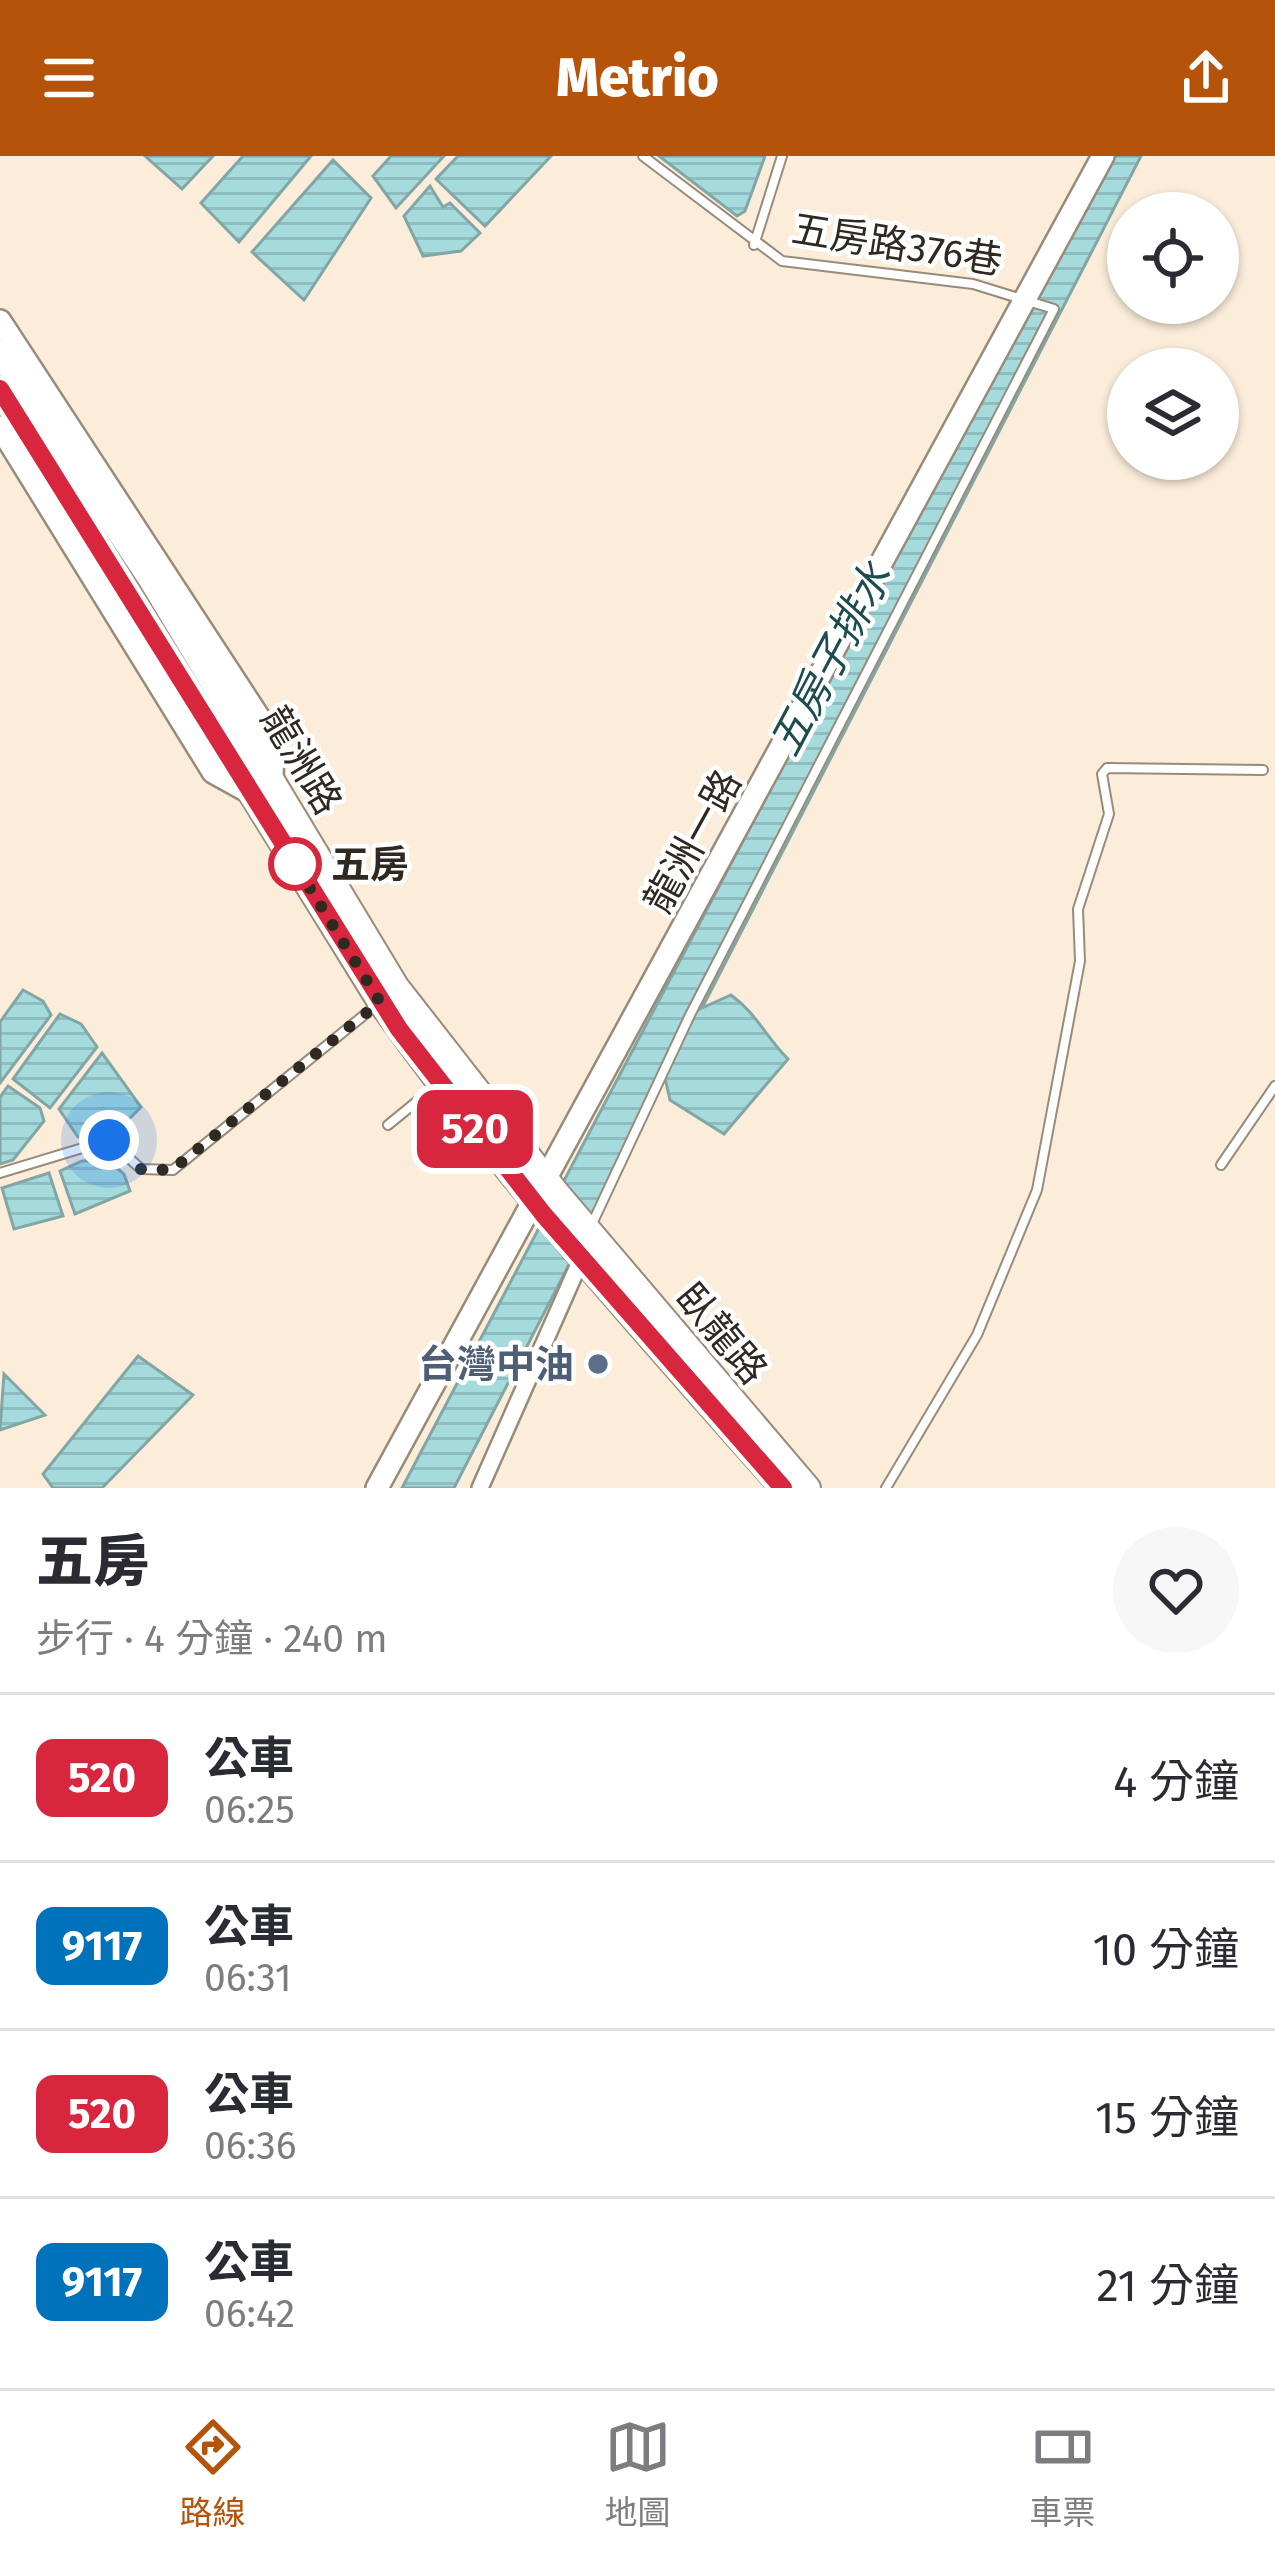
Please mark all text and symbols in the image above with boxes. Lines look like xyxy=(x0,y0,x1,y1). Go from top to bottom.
icon: menu xyxy=(36,45,102,111)
icon: share xyxy=(1173,45,1239,111)
text: Metrio xyxy=(556,46,719,110)
map controls xyxy=(1107,192,1239,480)
button: locate xyxy=(1107,192,1239,324)
street label: 五房路376巷 xyxy=(788,206,1005,284)
button: layers xyxy=(1107,348,1239,480)
water label: 五房子排水 xyxy=(760,553,903,764)
street label: 龍洲路 xyxy=(251,699,351,823)
street label: 龍洲一路 xyxy=(635,762,751,921)
marker: 五房 xyxy=(270,839,320,889)
place label: 五房 xyxy=(331,842,409,888)
line badge: 520 xyxy=(406,1090,544,1168)
text: 520 xyxy=(441,1104,509,1154)
your location xyxy=(79,1110,139,1170)
street label: 臥龍路 xyxy=(666,1274,776,1393)
place label: 台灣中油 xyxy=(418,1342,574,1388)
marker: 台灣中油 xyxy=(585,1351,611,1377)
button: heart xyxy=(1113,1527,1239,1653)
text: 五房 xyxy=(36,1528,150,1596)
text: 步行 · 4 分鐘 · 240 m xyxy=(36,1616,388,1662)
text: 公車 xyxy=(204,1732,294,1786)
text: 520 xyxy=(68,1753,136,1803)
text: 4 分鐘 xyxy=(1113,1755,1239,1809)
text: 06:25 xyxy=(204,1787,295,1833)
text: 公車 xyxy=(204,1900,294,1954)
text: 9117 xyxy=(62,1921,142,1971)
text: 10 分鐘 xyxy=(1092,1923,1239,1977)
text: 06:31 xyxy=(204,1955,292,2001)
text: 公車 xyxy=(204,2068,294,2122)
text: 520 xyxy=(68,2089,136,2139)
text: 15 分鐘 xyxy=(1095,2091,1239,2145)
text: 06:36 xyxy=(204,2123,297,2169)
text: 公車 xyxy=(204,2236,294,2290)
text: 9117 xyxy=(62,2257,142,2307)
text: 21 分鐘 xyxy=(1096,2259,1239,2313)
text: 06:42 xyxy=(204,2291,295,2337)
tab: 路線 xyxy=(180,2414,246,2534)
tab: 地圖 xyxy=(605,2414,671,2534)
tab: 車票 xyxy=(1030,2414,1096,2534)

